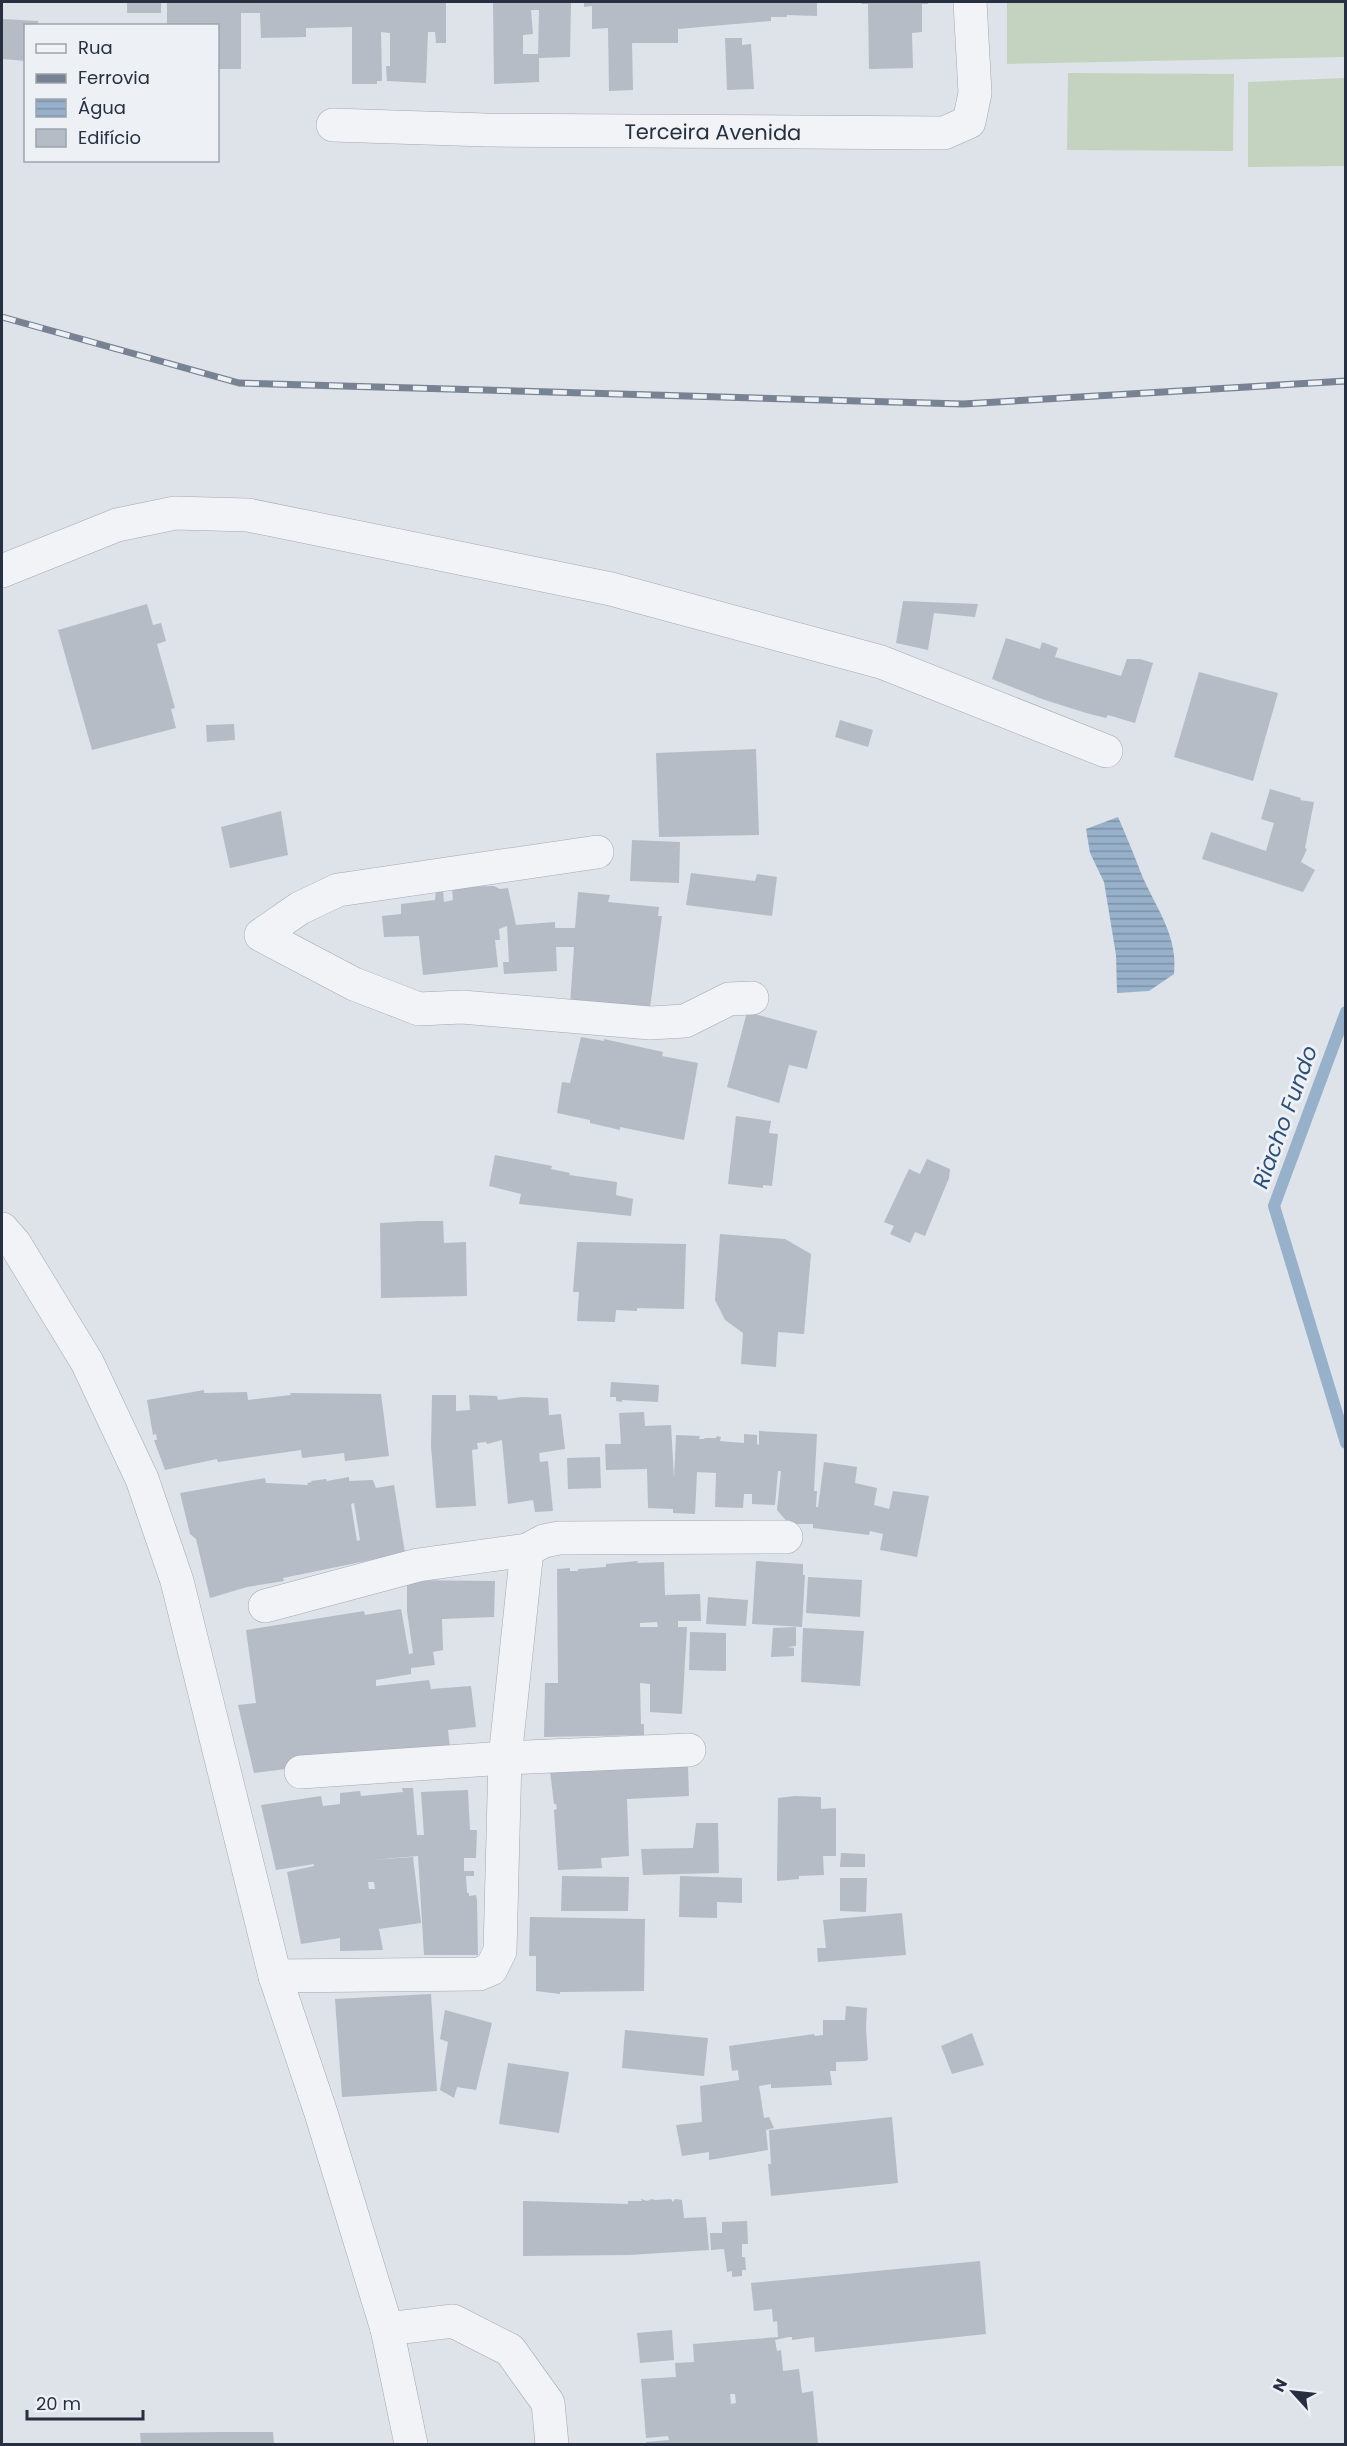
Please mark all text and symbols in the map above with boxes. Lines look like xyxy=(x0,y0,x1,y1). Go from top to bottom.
legend xyxy=(24,24,219,162)
text: Rua xyxy=(78,35,113,60)
text: Ferrovia xyxy=(78,65,150,90)
text: Água xyxy=(78,95,126,120)
street label: Terceira Avenida xyxy=(624,116,801,147)
text: Edifício xyxy=(78,125,141,150)
water label: Riacho Fundo xyxy=(1245,1041,1325,1193)
north arrow xyxy=(1263,2362,1323,2422)
text: N xyxy=(1267,2375,1293,2396)
scale bar xyxy=(27,2383,142,2421)
text: 20 m xyxy=(36,2391,81,2416)

